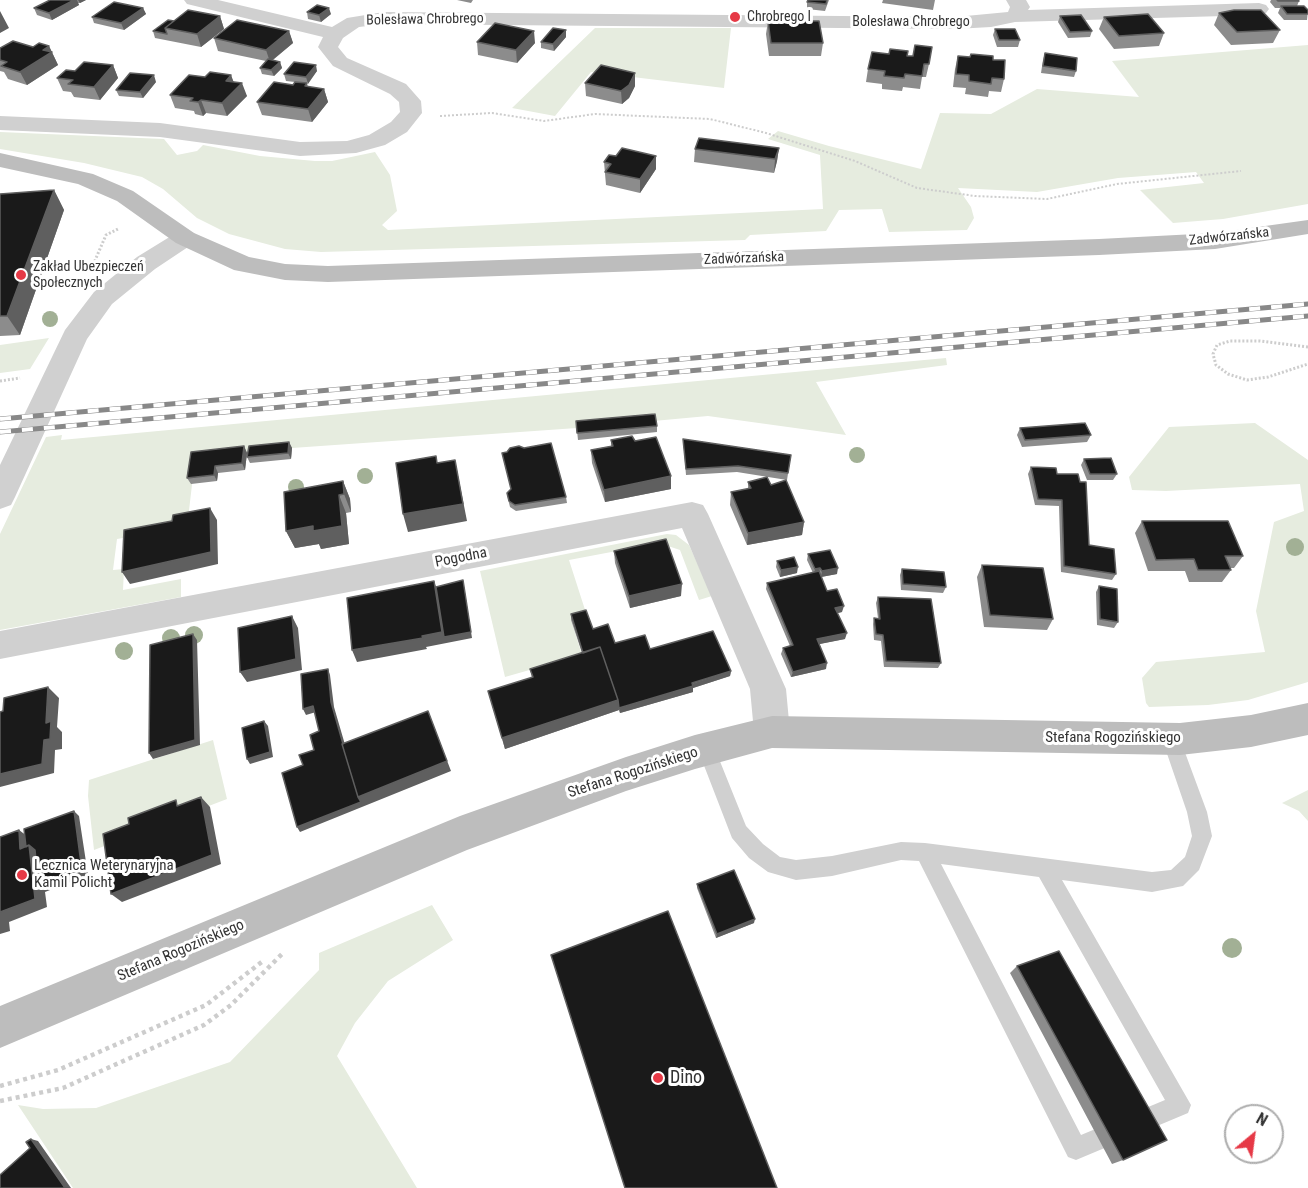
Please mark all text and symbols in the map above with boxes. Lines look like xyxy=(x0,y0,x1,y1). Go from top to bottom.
place label: Chrobrego I xyxy=(747,9,811,25)
marker: Chrobrego I xyxy=(728,10,742,24)
street label: Bolesława Chrobrego xyxy=(366,11,484,29)
street label: Bolesława Chrobrego xyxy=(852,14,970,30)
street label: Zadwórzańska xyxy=(1188,224,1270,250)
street label: Zadwórzańska xyxy=(704,249,784,269)
place label: Zakład Ubezpieczeń Społecznych xyxy=(33,259,144,292)
marker: Zakład Ubezpieczeń Społecznych xyxy=(14,268,28,282)
street label: Pogodna xyxy=(433,544,489,572)
street label: Stefana Rogozińskiego xyxy=(1045,729,1181,747)
street label: Stefana Rogozińskiego xyxy=(566,743,700,803)
place label: Lecznica Weterynaryjna Kamil Policht xyxy=(34,857,174,892)
marker: Lecznica Weterynaryjna Kamil Policht xyxy=(15,868,29,882)
street label: Stefana Rogozińskiego xyxy=(115,916,247,986)
place label: Dino xyxy=(670,1067,702,1089)
marker: Dino xyxy=(651,1071,665,1085)
north arrow xyxy=(1224,1104,1284,1164)
text: N xyxy=(1253,1109,1271,1130)

